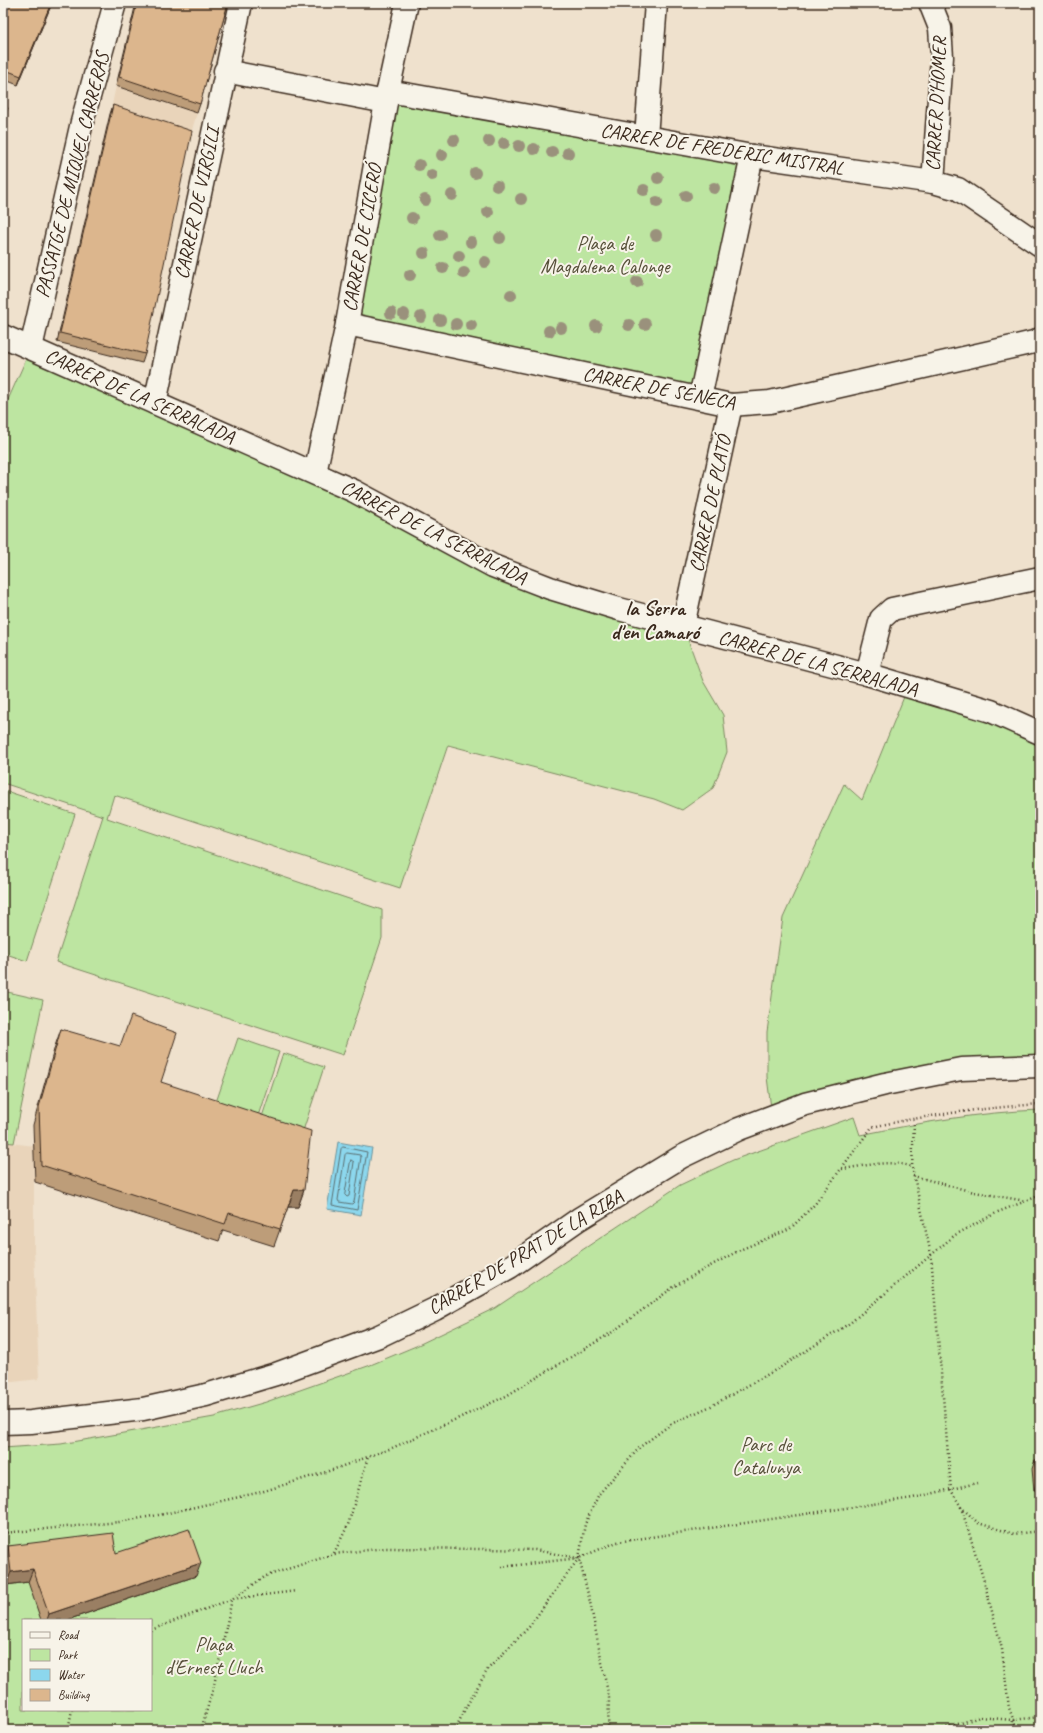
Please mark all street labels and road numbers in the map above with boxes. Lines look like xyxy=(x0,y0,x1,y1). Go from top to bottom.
street label: CARRER D'HOMER xyxy=(920,34,952,172)
street label: PASSATGE DE MIQUEL CARRERAS xyxy=(29,48,115,300)
street label: CARRER DE FREDERIC MISTRAL xyxy=(599,117,846,181)
street label: CARRER DE VIRGILI xyxy=(169,121,226,281)
street label: CARRER DE CICERÓ xyxy=(337,159,388,314)
street label: CARRER DE LA SERRALADA xyxy=(41,343,240,450)
street label: CARRER DE SÈNECA xyxy=(581,361,738,415)
street label: CARRER DE PLATÓ xyxy=(683,431,737,574)
street label: CARRER DE LA SERRALADA xyxy=(337,474,532,590)
street label: CARRER DE LA SERRALADA xyxy=(716,624,921,702)
street label: CARRER DE PRAT DE LA RIBA xyxy=(423,1183,628,1320)

